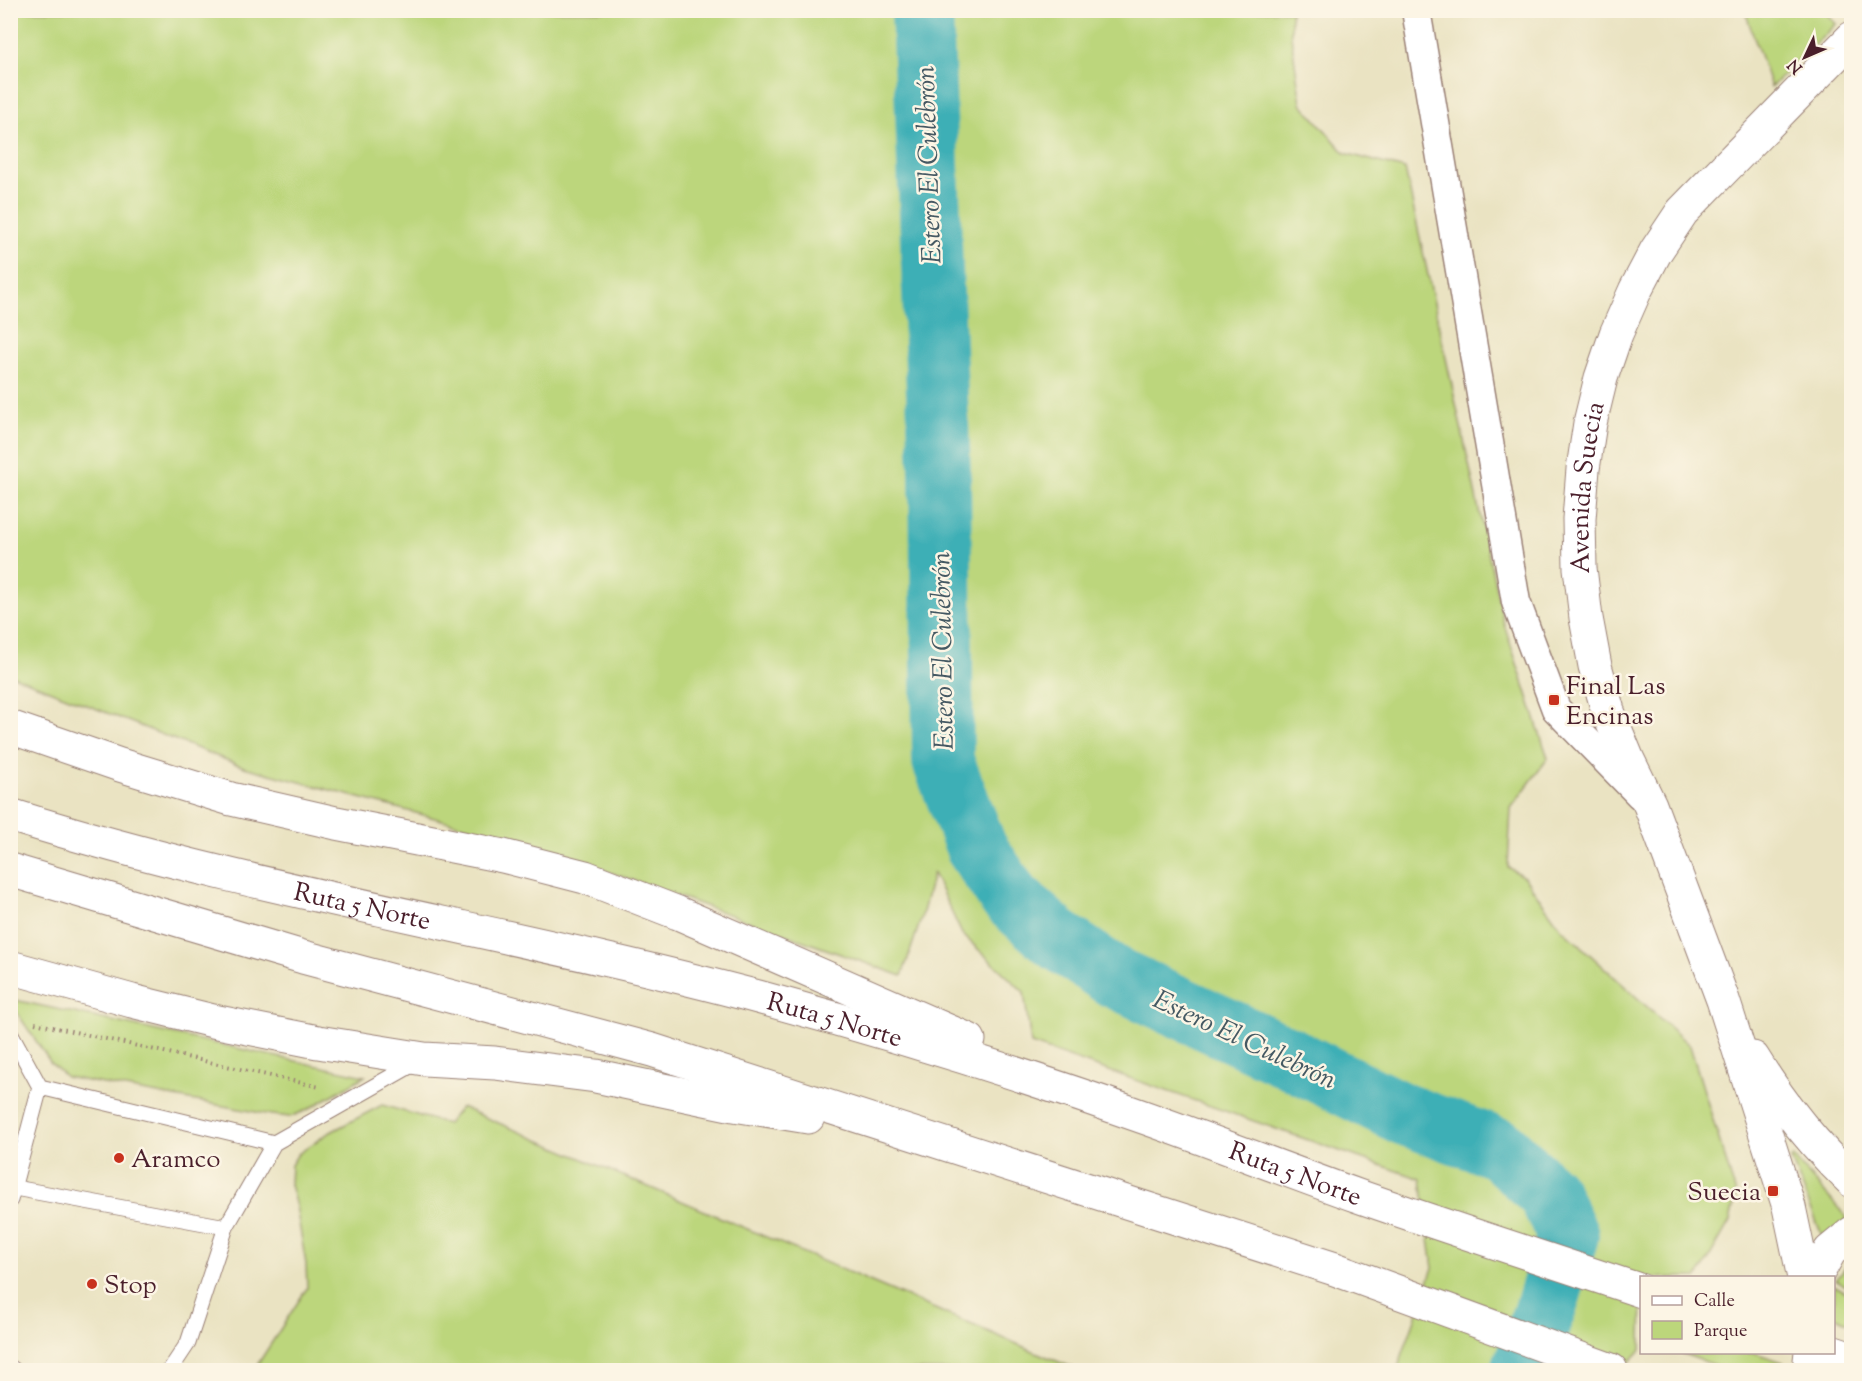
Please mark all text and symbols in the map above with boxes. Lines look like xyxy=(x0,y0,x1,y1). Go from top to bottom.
north arrow xyxy=(1775,27,1835,87)
text: N xyxy=(1783,53,1809,78)
water label: Estero El Culebrón xyxy=(908,65,953,265)
street label: Avenida Suecia xyxy=(1563,398,1616,574)
water label: Estero El Culebrón xyxy=(923,551,966,751)
place label: Final Las Encinas xyxy=(1566,669,1665,736)
marker: Final Las Encinas xyxy=(1547,693,1561,707)
street label: Ruta 5 Norte xyxy=(290,875,434,941)
water label: Estero El Culebrón xyxy=(1146,982,1342,1101)
street label: Ruta 5 Norte xyxy=(762,984,906,1058)
street label: Ruta 5 Norte xyxy=(1223,1134,1366,1217)
place label: Aramco xyxy=(131,1142,221,1179)
marker: Aramco xyxy=(112,1151,126,1165)
place label: Suecia xyxy=(1687,1175,1761,1212)
marker: Suecia xyxy=(1766,1184,1780,1198)
place label: Stop xyxy=(104,1268,157,1305)
legend xyxy=(1640,1276,1835,1354)
marker: Stop xyxy=(85,1277,99,1291)
text: Calle xyxy=(1694,1289,1735,1315)
text: Parque xyxy=(1694,1319,1747,1345)

